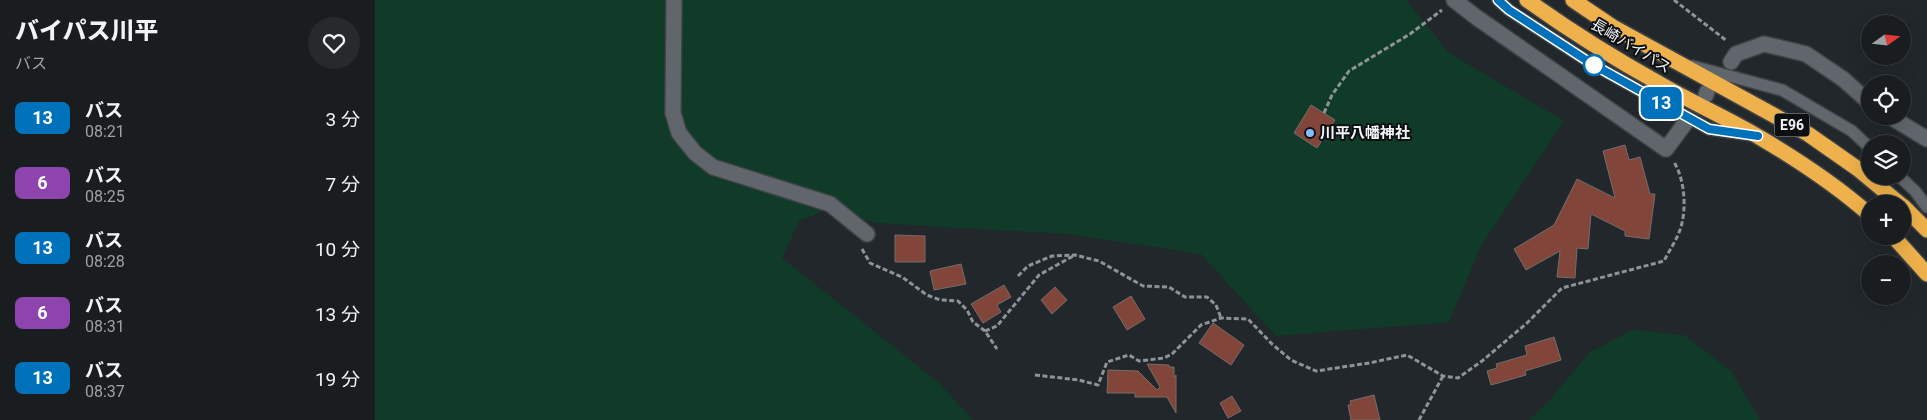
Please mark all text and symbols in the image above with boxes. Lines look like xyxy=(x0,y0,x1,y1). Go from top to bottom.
street label: 長崎バイパス xyxy=(1588,15,1674,77)
north arrow xyxy=(1861,15,1911,65)
map controls xyxy=(1861,15,1911,305)
text: バイパス川平 xyxy=(15,17,159,45)
button: heart xyxy=(308,17,360,69)
text: バス xyxy=(15,54,47,73)
unlabelled marker xyxy=(1583,54,1605,76)
button: locate xyxy=(1861,75,1911,125)
line badge: 13 xyxy=(1639,87,1683,119)
text: 13 xyxy=(1651,92,1671,113)
text: バス xyxy=(85,99,123,122)
text: 13 xyxy=(32,107,53,128)
text: 3 分 xyxy=(326,108,360,131)
road number: E96 xyxy=(1775,114,1809,136)
text: 08:21 xyxy=(85,122,125,141)
place label: 川平八幡神社 xyxy=(1320,124,1410,142)
marker: 川平八幡神社 xyxy=(1304,127,1316,139)
button: layers xyxy=(1861,135,1911,185)
text: バス xyxy=(85,164,123,187)
text: 6 xyxy=(37,172,48,193)
text: 7 分 xyxy=(326,173,360,196)
text: 08:25 xyxy=(85,187,125,206)
button: + xyxy=(1861,195,1911,245)
text: バス xyxy=(85,229,123,252)
text: 13 xyxy=(32,237,53,258)
text: 10 分 xyxy=(315,238,360,261)
text: 08:28 xyxy=(85,252,125,271)
button: − xyxy=(1861,255,1911,305)
text: バス xyxy=(85,294,123,317)
text: 6 xyxy=(37,302,48,323)
text: 13 分 xyxy=(315,303,360,326)
text: 08:31 xyxy=(85,317,125,336)
text: バス xyxy=(85,359,123,382)
text: 13 xyxy=(32,367,53,388)
text: 19 分 xyxy=(315,368,360,391)
text: 08:37 xyxy=(85,382,125,401)

